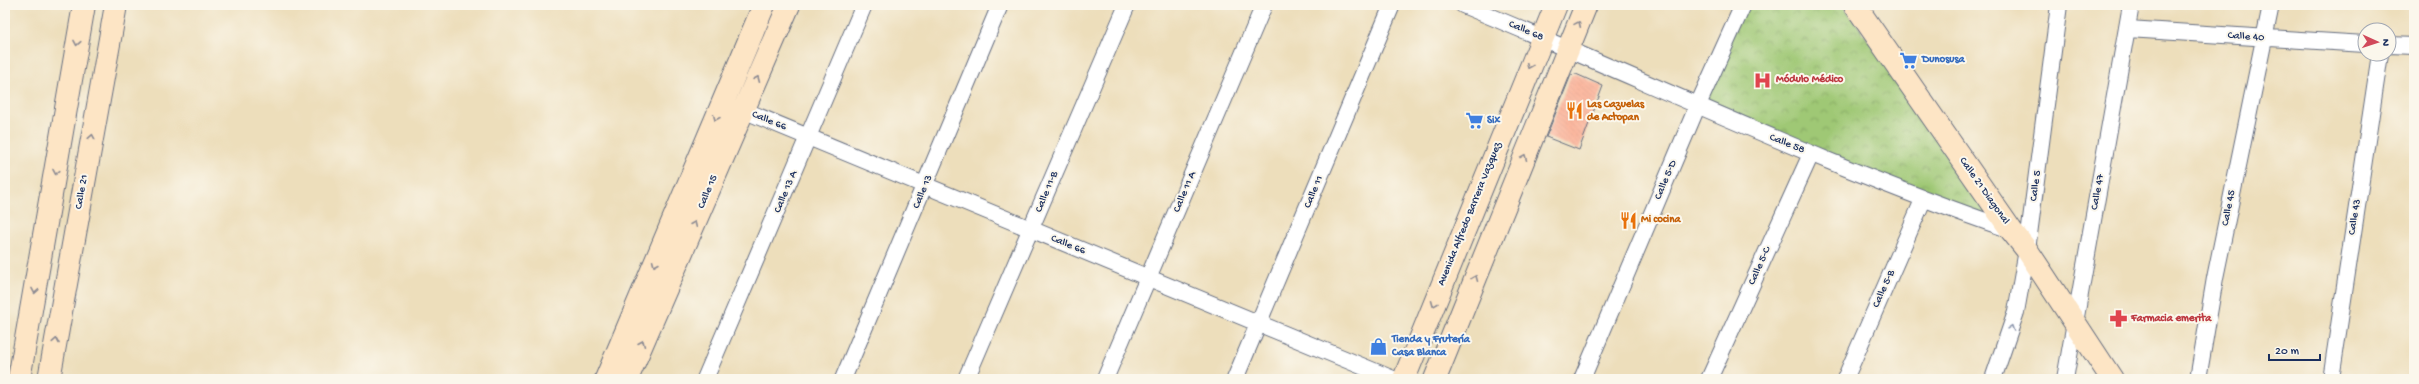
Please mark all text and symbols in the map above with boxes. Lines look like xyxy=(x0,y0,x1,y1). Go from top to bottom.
street label: Calle 68 xyxy=(1507,18,1545,44)
one-way arrow xyxy=(1573,20,1581,28)
north arrow xyxy=(2357,22,2397,62)
street label: Calle 40 xyxy=(2227,30,2265,44)
text: N xyxy=(2379,39,2391,46)
one-way arrow xyxy=(74,40,82,47)
supermarket icon: Dunosusa xyxy=(1899,50,1919,70)
place label: Dunosusa xyxy=(1921,54,1966,66)
one-way arrow xyxy=(1526,62,1534,70)
hospital icon: Módulo Médico xyxy=(1753,70,1773,90)
place label: Módulo Médico xyxy=(1776,73,1844,86)
one-way arrow xyxy=(752,76,760,83)
place label: Las Cazuelas de Actopan xyxy=(1587,99,1645,124)
restaurant icon: Las Cazuelas de Actopan xyxy=(1564,101,1584,121)
street label: Calle 66 xyxy=(750,109,788,134)
supermarket icon: Six xyxy=(1464,111,1484,131)
one-way arrow xyxy=(713,114,721,122)
place label: Six xyxy=(1487,115,1500,127)
street label: Calle 58 xyxy=(1768,132,1806,156)
one-way arrow xyxy=(87,134,96,141)
street label: Avenida Alfredo Barrera Vazquez xyxy=(1435,139,1505,287)
one-way arrow xyxy=(1519,154,1527,161)
street label: Calle 21 Diagonal xyxy=(1956,155,2012,227)
street label: Calle 5-D xyxy=(1652,158,1680,201)
one-way arrow xyxy=(52,169,60,175)
street label: Calle 13 A xyxy=(772,169,800,215)
street label: Calle 11-B xyxy=(1033,169,1061,214)
street label: Calle 11 A xyxy=(1171,169,1199,214)
street label: Calle 5 xyxy=(2028,170,2044,202)
street label: Calle 15 xyxy=(696,173,721,211)
street label: Calle 13 xyxy=(911,173,936,211)
street label: Calle 47 xyxy=(2089,173,2107,211)
street label: Calle 21 xyxy=(73,174,91,210)
street label: Calle 11 xyxy=(1302,174,1326,210)
street label: Calle 45 xyxy=(2220,189,2238,227)
street label: Calle 43 xyxy=(2346,198,2364,236)
restaurant icon: Mi cocina xyxy=(1618,210,1638,230)
place label: Mi cocina xyxy=(1641,214,1681,226)
one-way arrow xyxy=(689,221,697,228)
street label: Calle 66 xyxy=(1049,233,1087,258)
street label: Calle 5-C xyxy=(1746,244,1774,287)
one-way arrow xyxy=(652,260,660,267)
street label: Calle 5-B xyxy=(1870,268,1898,310)
one-way arrow xyxy=(1471,274,1479,281)
one-way arrow xyxy=(31,288,40,295)
one-way arrow xyxy=(1430,301,1438,308)
pharmacy icon: Farmacia emerita xyxy=(2108,309,2128,329)
place label: Farmacia emerita xyxy=(2130,312,2212,325)
one-way arrow xyxy=(2006,325,2015,332)
place label: Tienda y Frutería Casa Blanca xyxy=(1391,333,1471,359)
shop icon: Tienda y Frutería Casa Blanca xyxy=(1369,336,1389,356)
scale bar xyxy=(2269,336,2320,362)
one-way arrow xyxy=(51,338,59,344)
one-way arrow xyxy=(638,340,646,347)
text: 20 m xyxy=(2275,345,2300,359)

